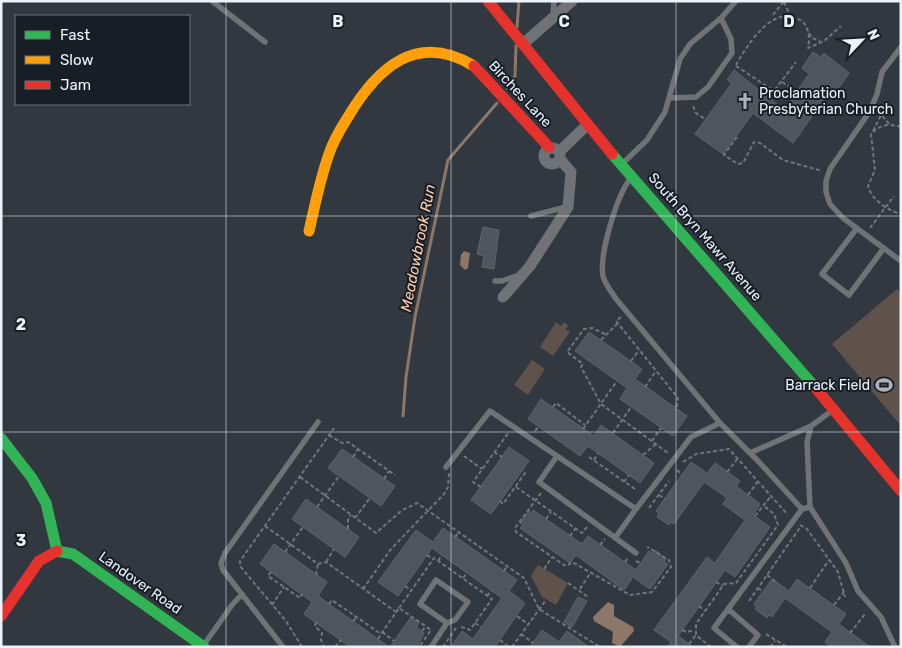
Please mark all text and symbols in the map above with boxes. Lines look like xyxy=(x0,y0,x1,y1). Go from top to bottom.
text: B xyxy=(332,12,344,31)
text: C xyxy=(558,12,570,31)
text: D xyxy=(783,12,795,31)
legend xyxy=(15,15,190,105)
north arrow xyxy=(837,15,887,65)
text: Fast xyxy=(60,26,90,44)
text: N xyxy=(863,27,883,43)
text: Slow xyxy=(60,51,93,69)
street label: Birches Lane xyxy=(485,57,555,131)
text: Jam xyxy=(60,76,91,94)
place label: Proclamation Presbyterian Church xyxy=(759,85,893,118)
church icon: Proclamation Presbyterian Church xyxy=(735,91,755,111)
street label: South Bryn Mawr Avenue xyxy=(645,170,765,305)
water label: Meadowbrook Run xyxy=(397,183,439,313)
text: 2 xyxy=(16,315,26,334)
sports icon: Barrack Field xyxy=(874,375,894,395)
place label: Barrack Field xyxy=(785,377,870,394)
text: 3 xyxy=(16,531,26,550)
street label: Landover Road xyxy=(95,548,185,618)

